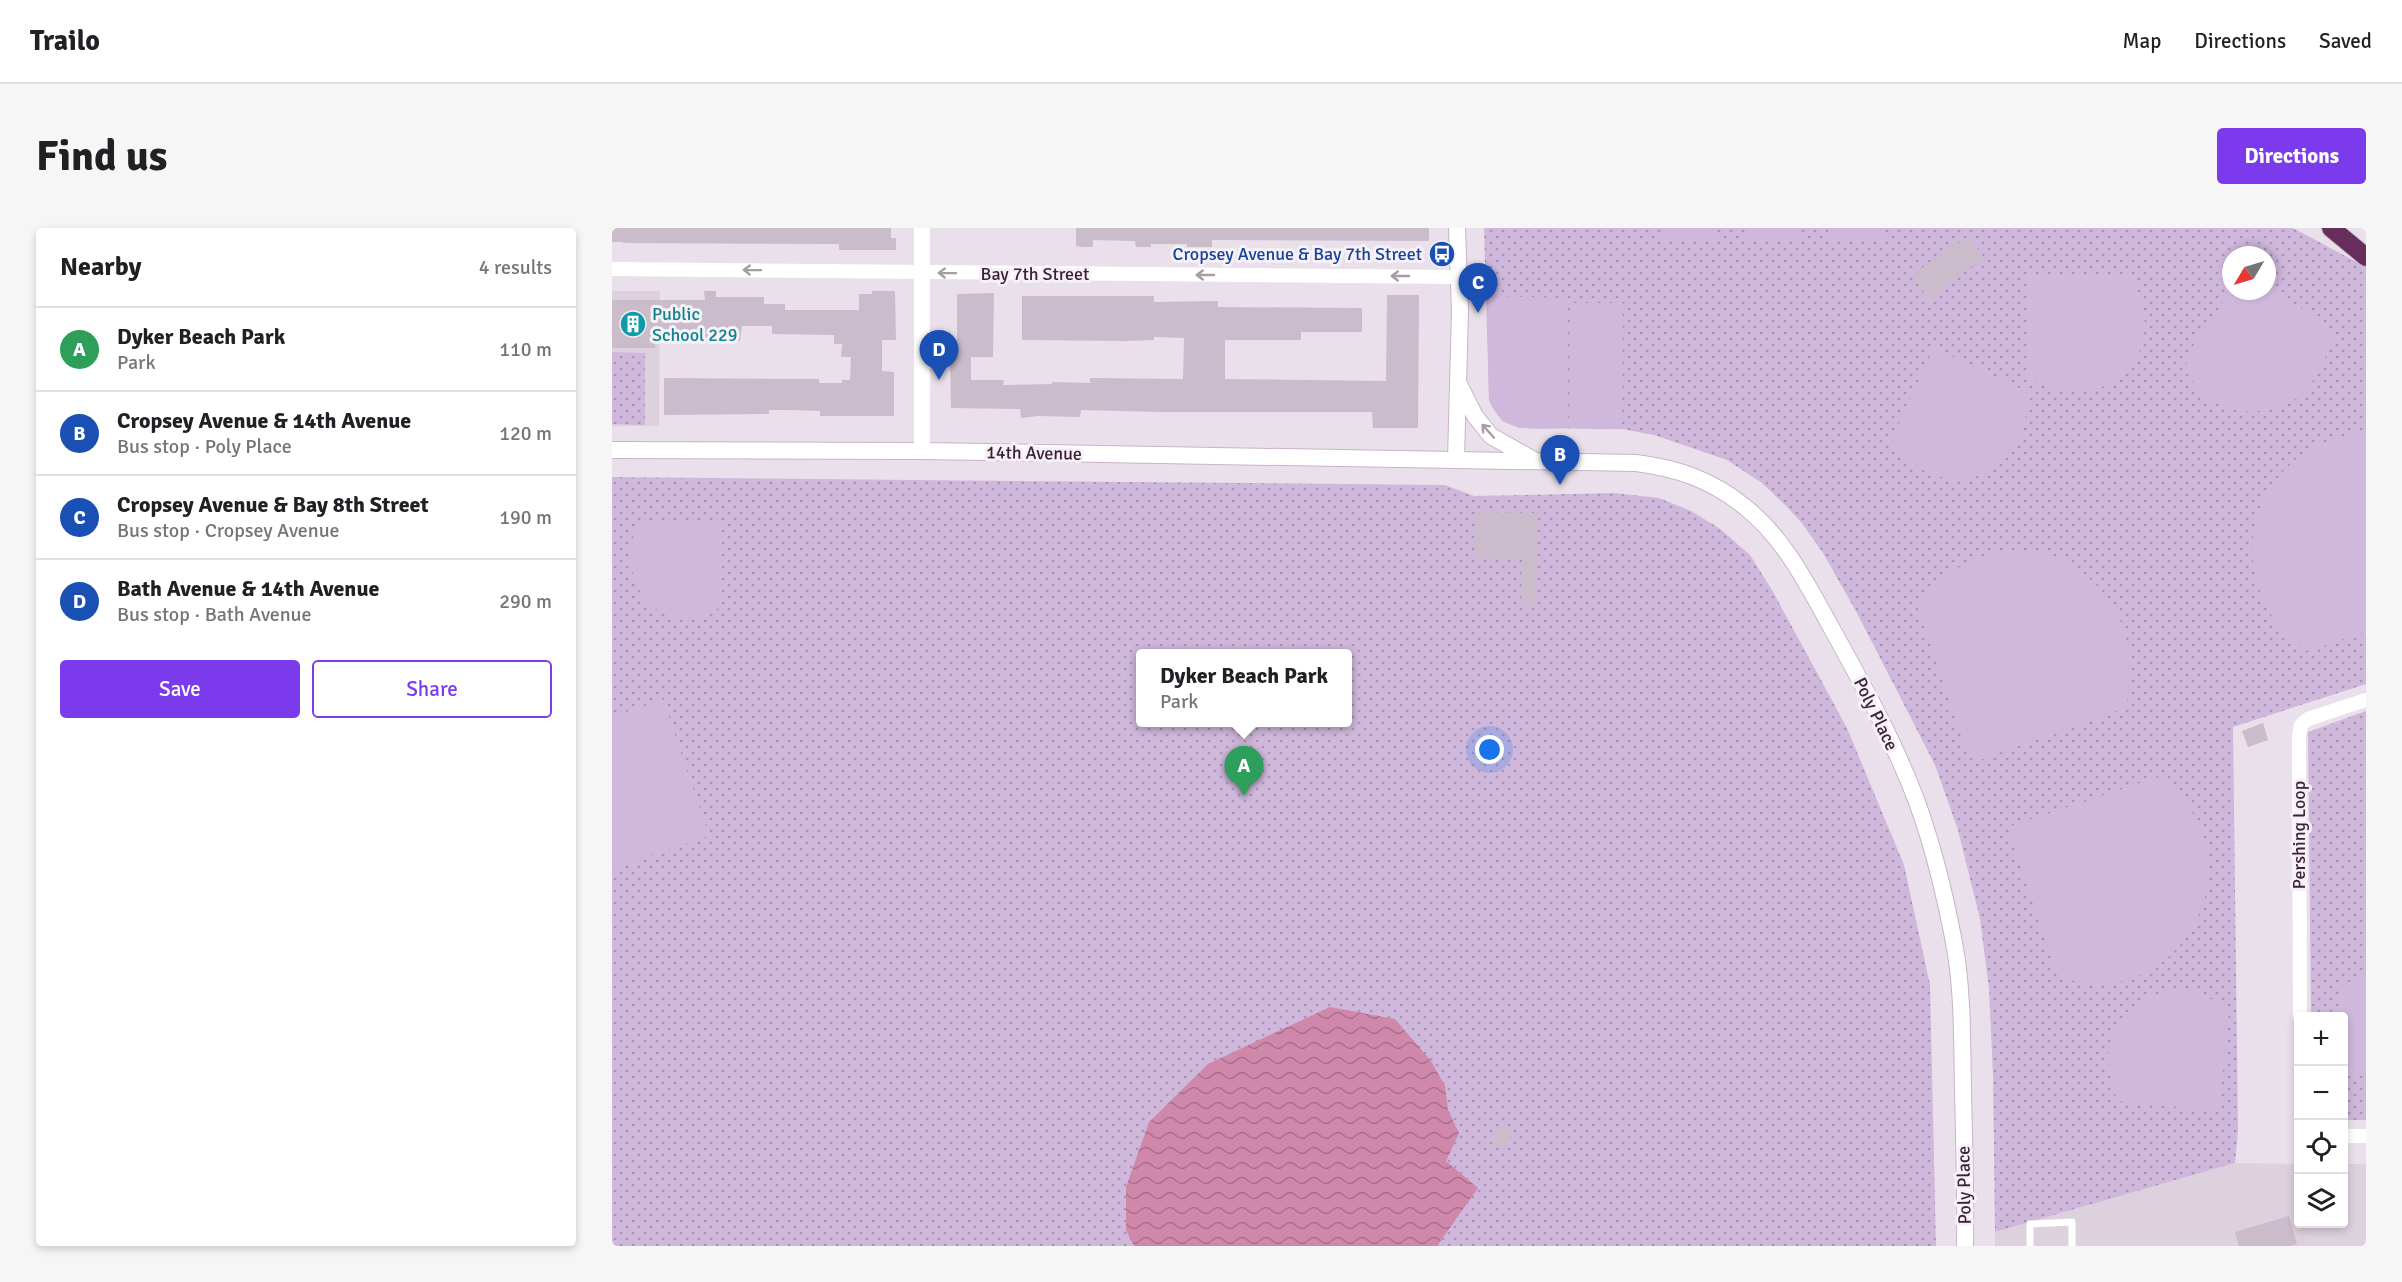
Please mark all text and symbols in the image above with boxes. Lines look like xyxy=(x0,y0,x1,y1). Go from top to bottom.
text: Trailo xyxy=(30,24,100,58)
text: Map xyxy=(2123,28,2161,54)
text: Directions xyxy=(2194,28,2286,54)
text: Saved xyxy=(2319,28,2372,54)
button: Directions xyxy=(2217,128,2366,184)
text: Find us xyxy=(36,131,167,182)
bus stop icon: Cropsey Avenue & Bay 7th Street xyxy=(1427,239,1457,269)
place label: Cropsey Avenue & Bay 7th Street xyxy=(1173,243,1422,265)
north arrow xyxy=(2222,246,2276,300)
text: Nearby xyxy=(60,251,141,283)
text: 4 results xyxy=(479,255,552,280)
street label: Bay 7th Street xyxy=(981,263,1089,285)
pin: C xyxy=(1458,264,1498,313)
one-way arrow xyxy=(742,265,762,276)
one-way arrow xyxy=(937,268,957,279)
one-way arrow xyxy=(1195,269,1215,281)
one-way arrow xyxy=(1390,270,1410,282)
place label: Public School 229 xyxy=(652,303,737,346)
building icon: Public School 229 xyxy=(618,309,648,339)
text: Dyker Beach Park xyxy=(117,323,285,350)
pin: D xyxy=(920,330,958,380)
text: A xyxy=(73,337,86,362)
text: 110 m xyxy=(499,337,552,362)
text: Park xyxy=(117,350,155,375)
text: Cropsey Avenue & 14th Avenue xyxy=(117,407,411,434)
text: B xyxy=(73,421,86,446)
text: 120 m xyxy=(499,421,552,446)
one-way arrow xyxy=(1481,424,1495,439)
text: Bus stop · Poly Place xyxy=(117,434,292,459)
pin: B xyxy=(1540,436,1580,485)
street label: 14th Avenue xyxy=(986,441,1082,465)
text: Cropsey Avenue & Bay 8th Street xyxy=(117,491,429,518)
text: C xyxy=(73,505,86,530)
text: 190 m xyxy=(499,505,552,530)
text: Bus stop · Cropsey Avenue xyxy=(117,518,340,543)
text: Bath Avenue & 14th Avenue xyxy=(117,575,379,602)
text: D xyxy=(73,589,86,614)
text: 290 m xyxy=(499,589,552,614)
text: Bus stop · Bath Avenue xyxy=(117,602,312,627)
popup xyxy=(1136,649,1352,727)
button: Save xyxy=(60,660,300,718)
button: Share xyxy=(312,660,552,718)
text: Dyker Beach Park xyxy=(1160,662,1328,689)
street label: Poly Place xyxy=(1849,674,1903,754)
text: Park xyxy=(1160,689,1198,714)
your location xyxy=(1475,735,1504,764)
pin: A xyxy=(1224,746,1264,796)
street label: Pershing Loop xyxy=(2288,781,2310,889)
map controls xyxy=(2294,1012,2348,1228)
button: + xyxy=(2294,1012,2348,1066)
button: − xyxy=(2294,1066,2348,1120)
button: locate xyxy=(2294,1120,2348,1174)
street label: Poly Place xyxy=(1952,1146,1976,1224)
button: layers xyxy=(2294,1174,2348,1228)

